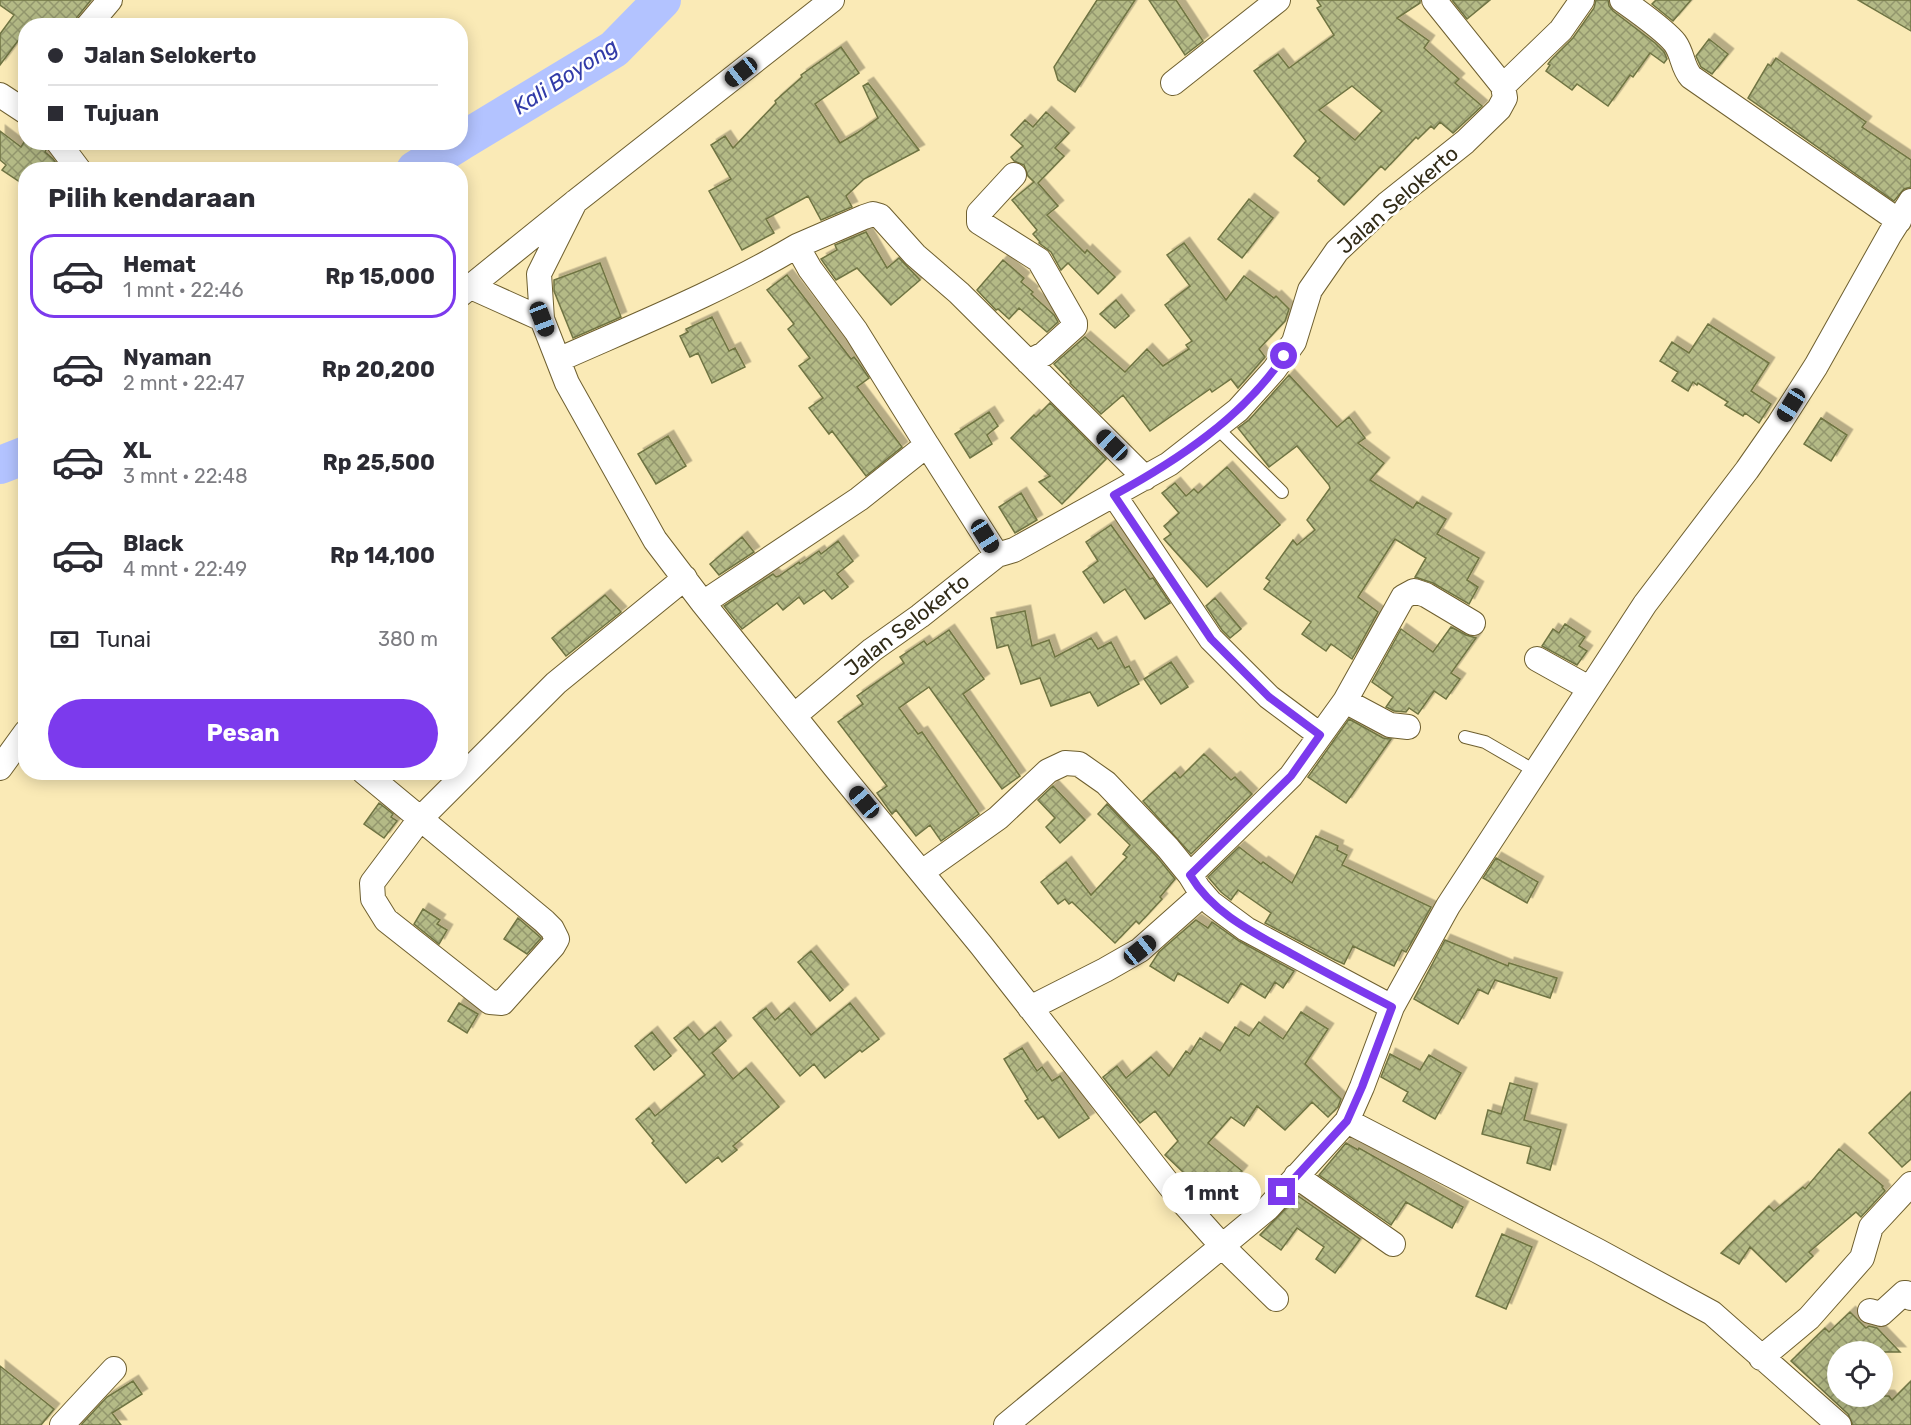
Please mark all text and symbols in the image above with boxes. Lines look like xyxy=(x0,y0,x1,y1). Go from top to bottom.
water label: Kali Boyong xyxy=(508,32,623,120)
text: Jalan Selokerto xyxy=(84,42,256,69)
car xyxy=(721,54,761,90)
text: Tujuan xyxy=(84,100,159,127)
street label: Jalan Selokerto xyxy=(1332,140,1463,259)
text: Pilih kendaraan xyxy=(48,182,256,214)
icon: car xyxy=(51,249,105,303)
text: Hemat xyxy=(123,251,196,278)
text: Rp 15,000 xyxy=(325,263,435,290)
text: 1 mnt · 22:46 xyxy=(123,278,244,302)
car xyxy=(527,299,557,339)
icon: car xyxy=(51,342,105,396)
route start xyxy=(1270,342,1297,369)
text: Nyaman xyxy=(123,344,212,371)
text: Rp 20,200 xyxy=(322,356,435,383)
text: 2 mnt · 22:47 xyxy=(123,371,245,395)
car xyxy=(1774,385,1808,425)
car xyxy=(1093,426,1131,464)
icon: car xyxy=(51,435,105,489)
text: XL xyxy=(123,437,151,464)
text: Rp 25,500 xyxy=(323,449,435,476)
text: 3 mnt · 22:48 xyxy=(123,464,248,488)
car xyxy=(968,516,1002,556)
icon: car xyxy=(51,528,105,582)
text: Black xyxy=(123,530,184,557)
text: Rp 14,100 xyxy=(330,542,435,569)
text: 4 mnt · 22:49 xyxy=(123,557,247,581)
street label: Jalan Selokerto xyxy=(839,568,974,681)
icon: cash xyxy=(48,623,81,656)
text: Tunai xyxy=(96,626,151,653)
text: 380 m xyxy=(378,627,438,651)
button: Pesan xyxy=(48,699,438,768)
car xyxy=(846,782,882,822)
car xyxy=(1120,932,1160,968)
callout: 1 mnt xyxy=(1162,1171,1261,1213)
route end xyxy=(1268,1178,1295,1205)
text: 1 mnt xyxy=(1184,1181,1239,1205)
map controls xyxy=(1827,1341,1893,1407)
button: locate xyxy=(1827,1341,1893,1407)

